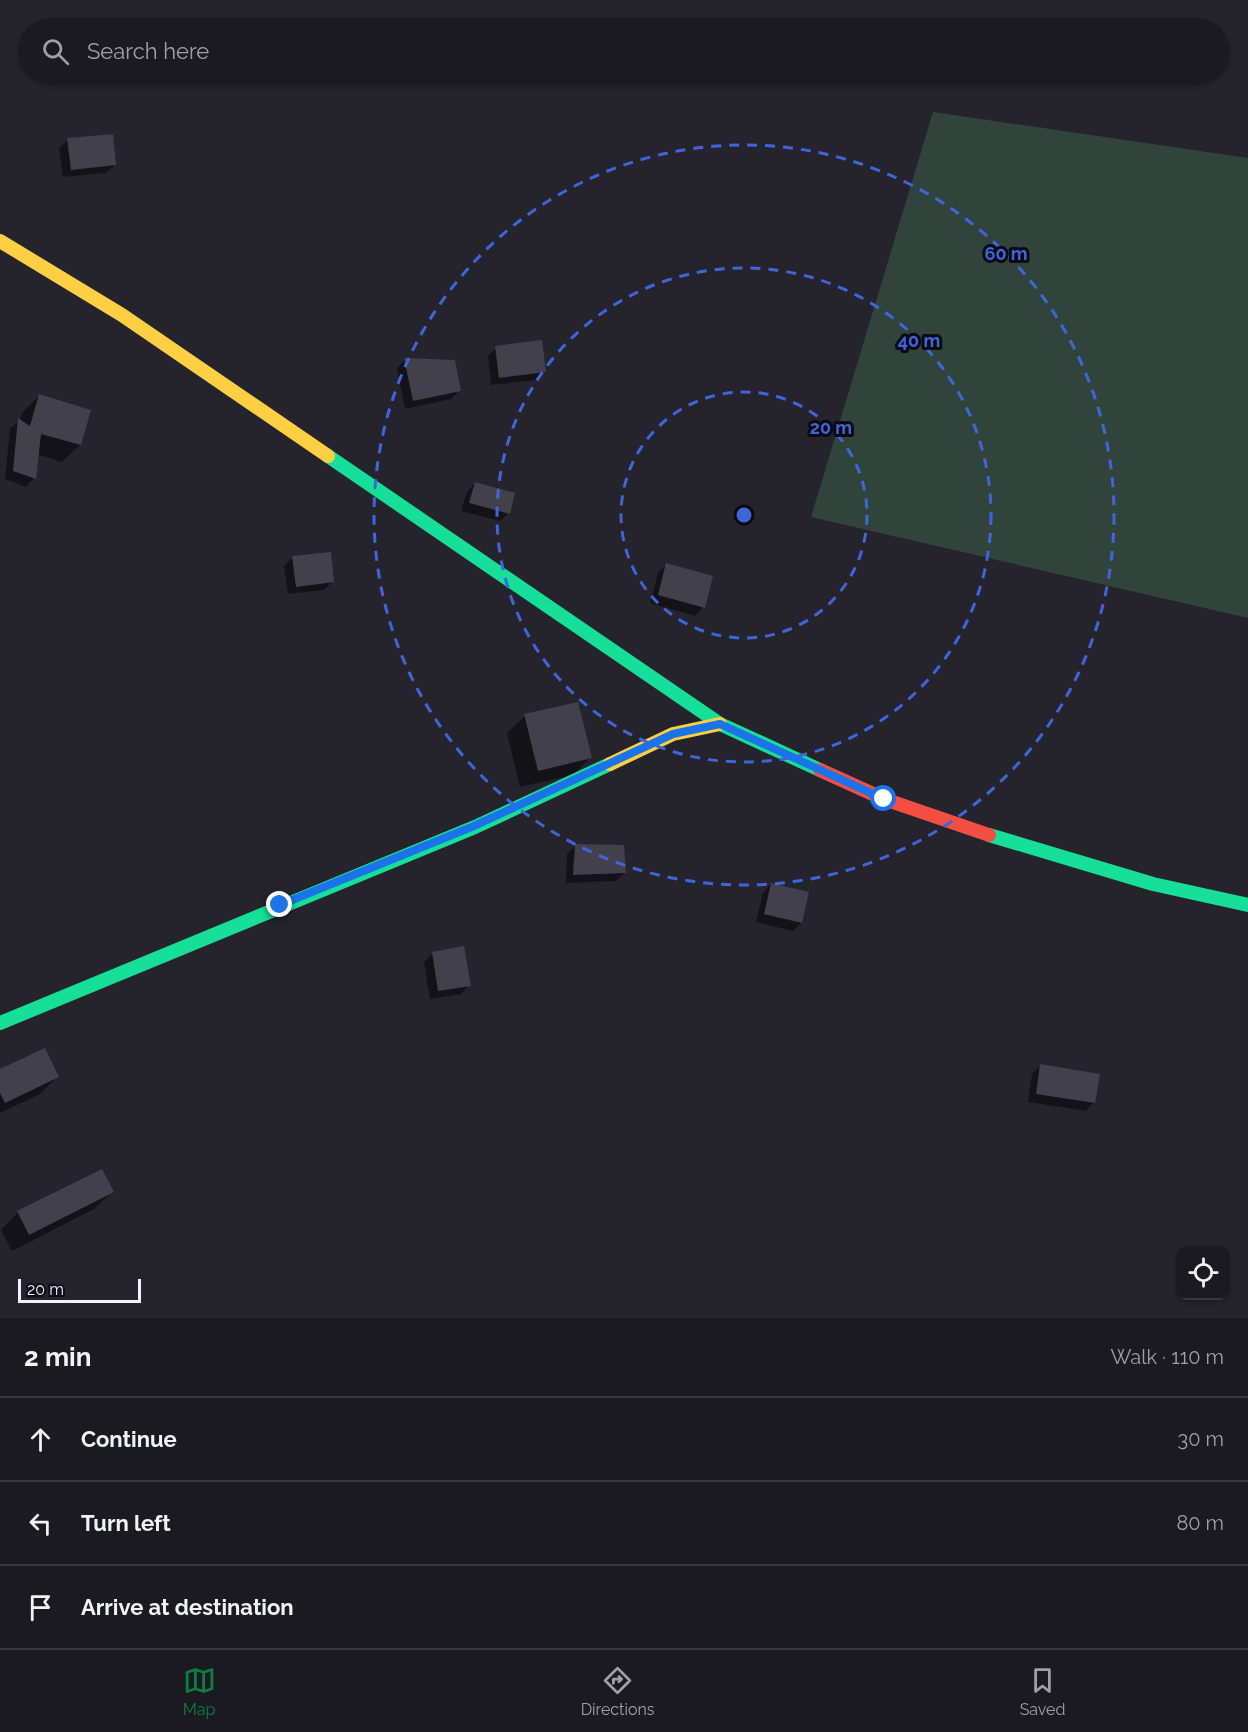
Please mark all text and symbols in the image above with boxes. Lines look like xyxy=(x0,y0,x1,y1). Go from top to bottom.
search box xyxy=(18,18,1230,84)
icon: search xyxy=(39,35,72,68)
text: Search here xyxy=(87,38,209,64)
text: 60 m xyxy=(984,243,1028,264)
text: 40 m xyxy=(898,330,940,351)
text: 20 m xyxy=(810,417,852,438)
centre of rings xyxy=(734,505,754,525)
route start xyxy=(870,785,896,811)
route end xyxy=(266,891,292,917)
map controls xyxy=(1176,1246,1230,1300)
button: locate xyxy=(1176,1246,1230,1300)
scale bar xyxy=(18,1276,141,1304)
text: 20 m xyxy=(27,1280,64,1299)
text: 2 min xyxy=(24,1342,91,1372)
text: Walk · 110 m xyxy=(1110,1345,1224,1369)
icon: ahead xyxy=(24,1423,57,1456)
text: Continue xyxy=(81,1426,177,1452)
text: 30 m xyxy=(1178,1427,1224,1451)
icon: left xyxy=(24,1507,57,1540)
text: Turn left xyxy=(81,1510,171,1536)
text: 80 m xyxy=(1176,1511,1224,1535)
icon: arrive xyxy=(24,1591,57,1624)
text: Arrive at destination xyxy=(81,1594,294,1620)
tab: Map xyxy=(183,1664,216,1719)
tab: Directions xyxy=(581,1664,655,1719)
tab: Saved xyxy=(1020,1664,1065,1719)

